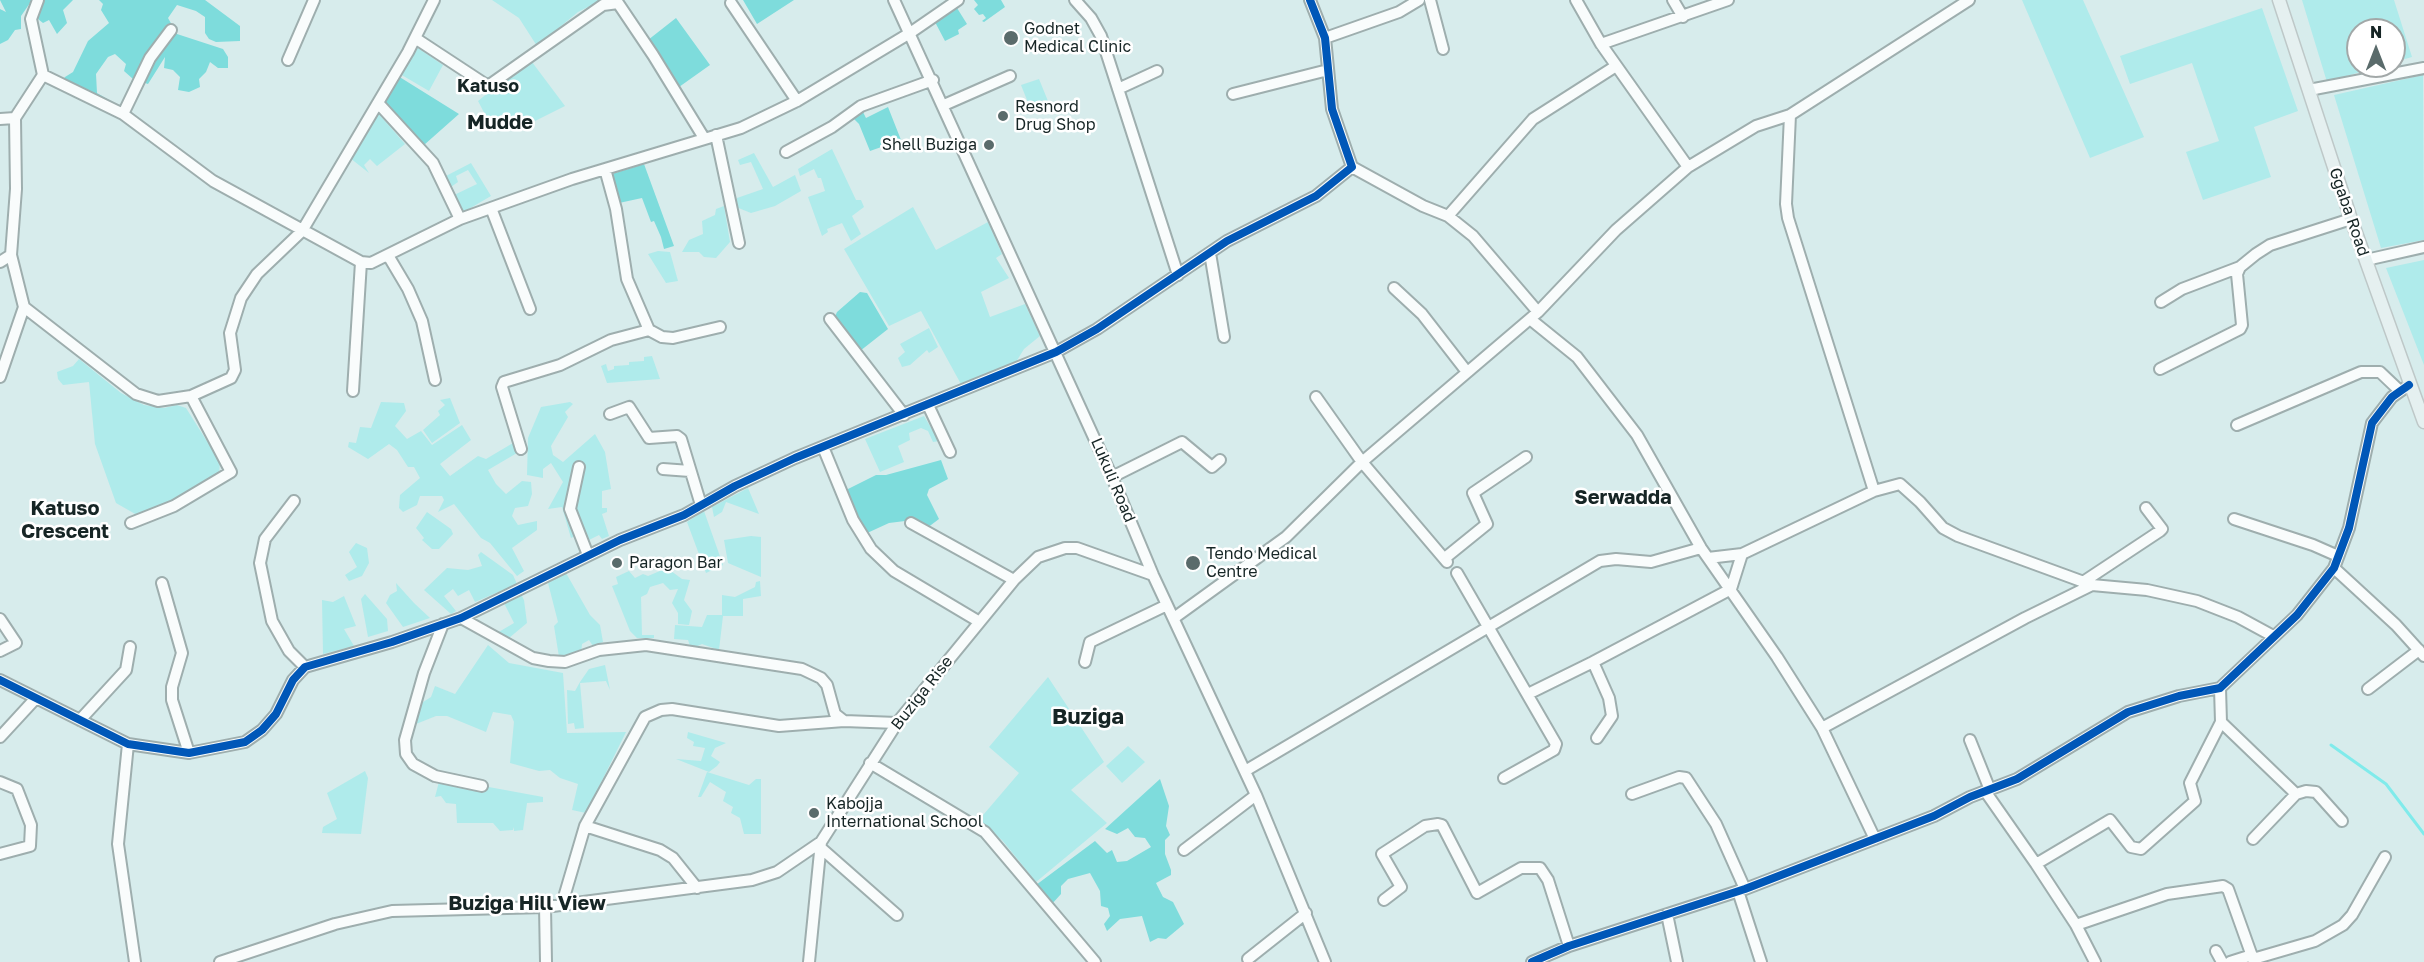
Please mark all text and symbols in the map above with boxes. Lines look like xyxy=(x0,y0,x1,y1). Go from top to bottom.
north arrow xyxy=(2346,18,2406,78)
place label: Godnet Medical Clinic xyxy=(1024,19,1131,57)
text: N xyxy=(2370,22,2382,42)
marker: Godnet Medical Clinic xyxy=(1002,29,1020,47)
district label: Katuso xyxy=(457,75,519,97)
place label: Resnord Drug Shop xyxy=(1015,97,1095,135)
marker: Resnord Drug Shop xyxy=(996,109,1010,123)
district label: Mudde xyxy=(467,111,533,135)
place label: Shell Buziga xyxy=(882,135,977,155)
marker: Shell Buziga xyxy=(982,138,996,152)
street label: Ggaba Road xyxy=(2325,165,2373,259)
street label: Lukuli Road xyxy=(1087,435,1139,525)
district label: Serwadda xyxy=(1574,486,1672,510)
district label: Katuso Crescent xyxy=(21,497,109,544)
place label: Tendo Medical Centre xyxy=(1206,544,1317,582)
place label: Paragon Bar xyxy=(629,553,723,573)
marker: Tendo Medical Centre xyxy=(1184,554,1202,572)
marker: Paragon Bar xyxy=(610,556,624,570)
street label: Buziga Rise xyxy=(887,652,957,734)
district label: Buziga xyxy=(1052,704,1124,730)
place label: Kabojja International School xyxy=(826,794,983,832)
marker: Kabojja International School xyxy=(807,806,821,820)
district label: Buziga Hill View xyxy=(448,892,606,916)

